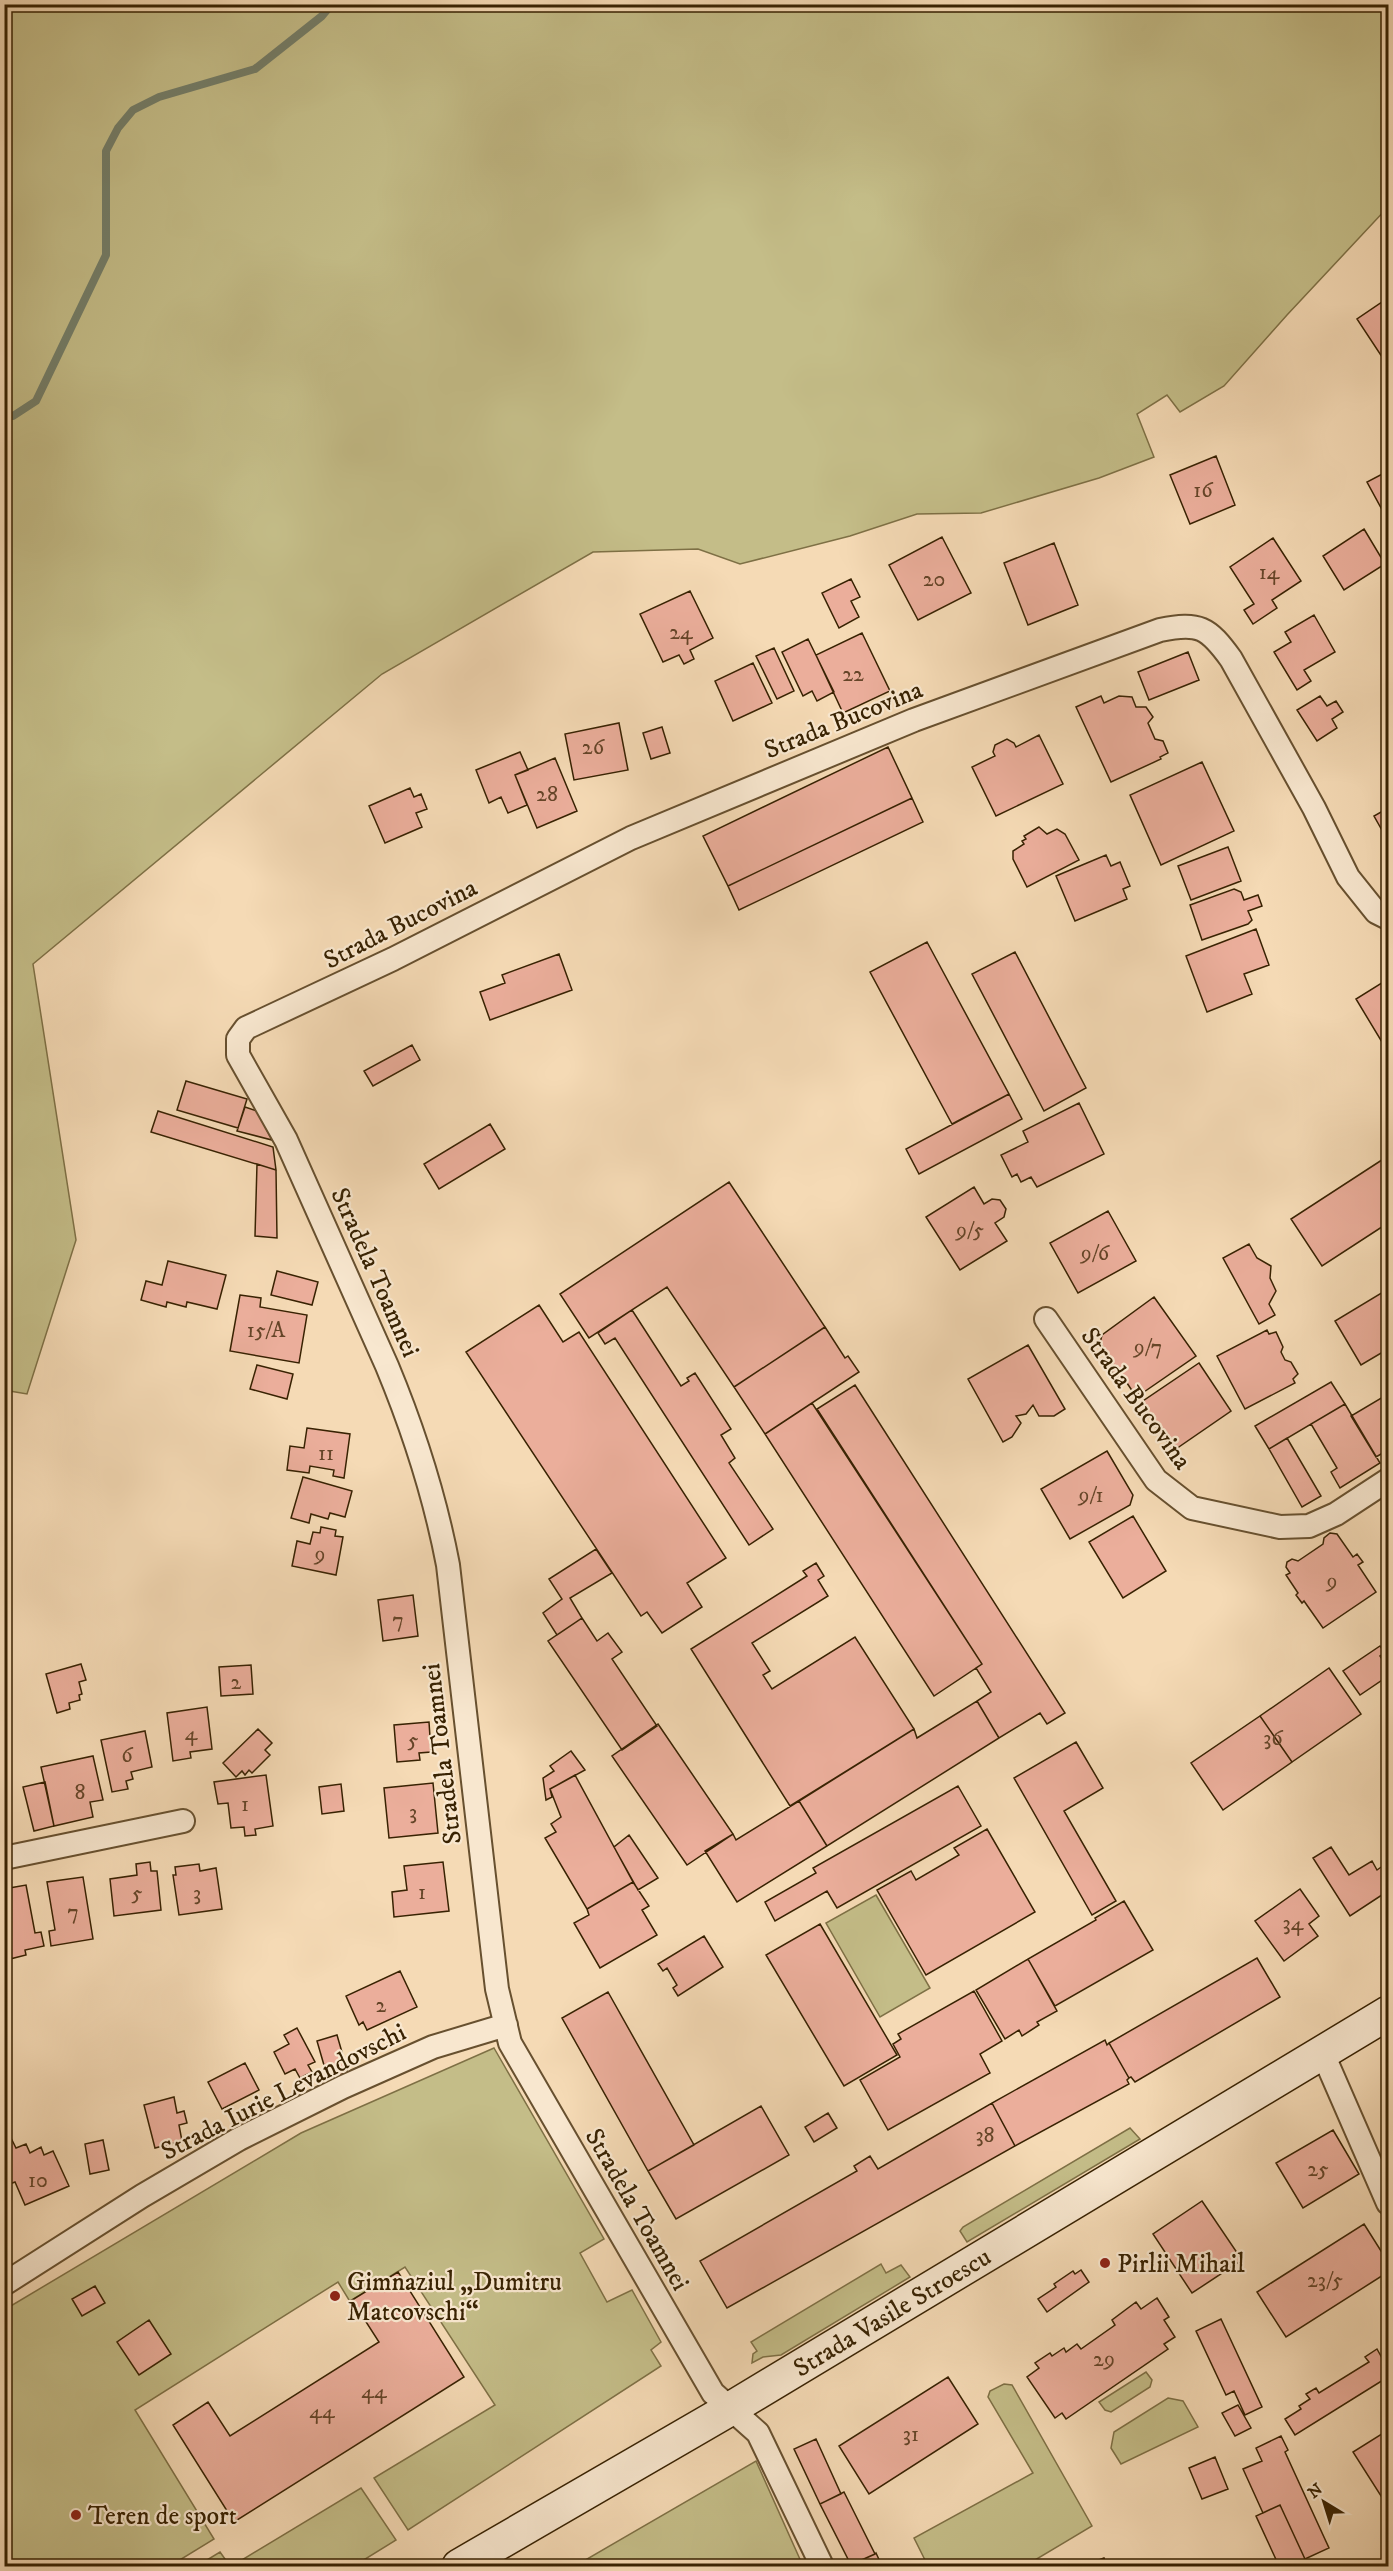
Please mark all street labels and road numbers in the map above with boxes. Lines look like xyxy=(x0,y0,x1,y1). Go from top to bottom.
street label: Strada Bucovina xyxy=(760,674,928,767)
street label: Strada Bucovina xyxy=(318,872,483,977)
street label: Stradela Toamnei xyxy=(323,1183,427,1362)
street label: Strada Bucovina xyxy=(1073,1321,1198,1477)
street label: Stradela Toamnei xyxy=(415,1662,470,1846)
street label: Strada Iurie Levandovschi xyxy=(156,2016,412,2168)
street label: Stradela Toamnei xyxy=(577,2123,696,2297)
street label: Strada Vasile Stroescu xyxy=(788,2241,998,2385)

